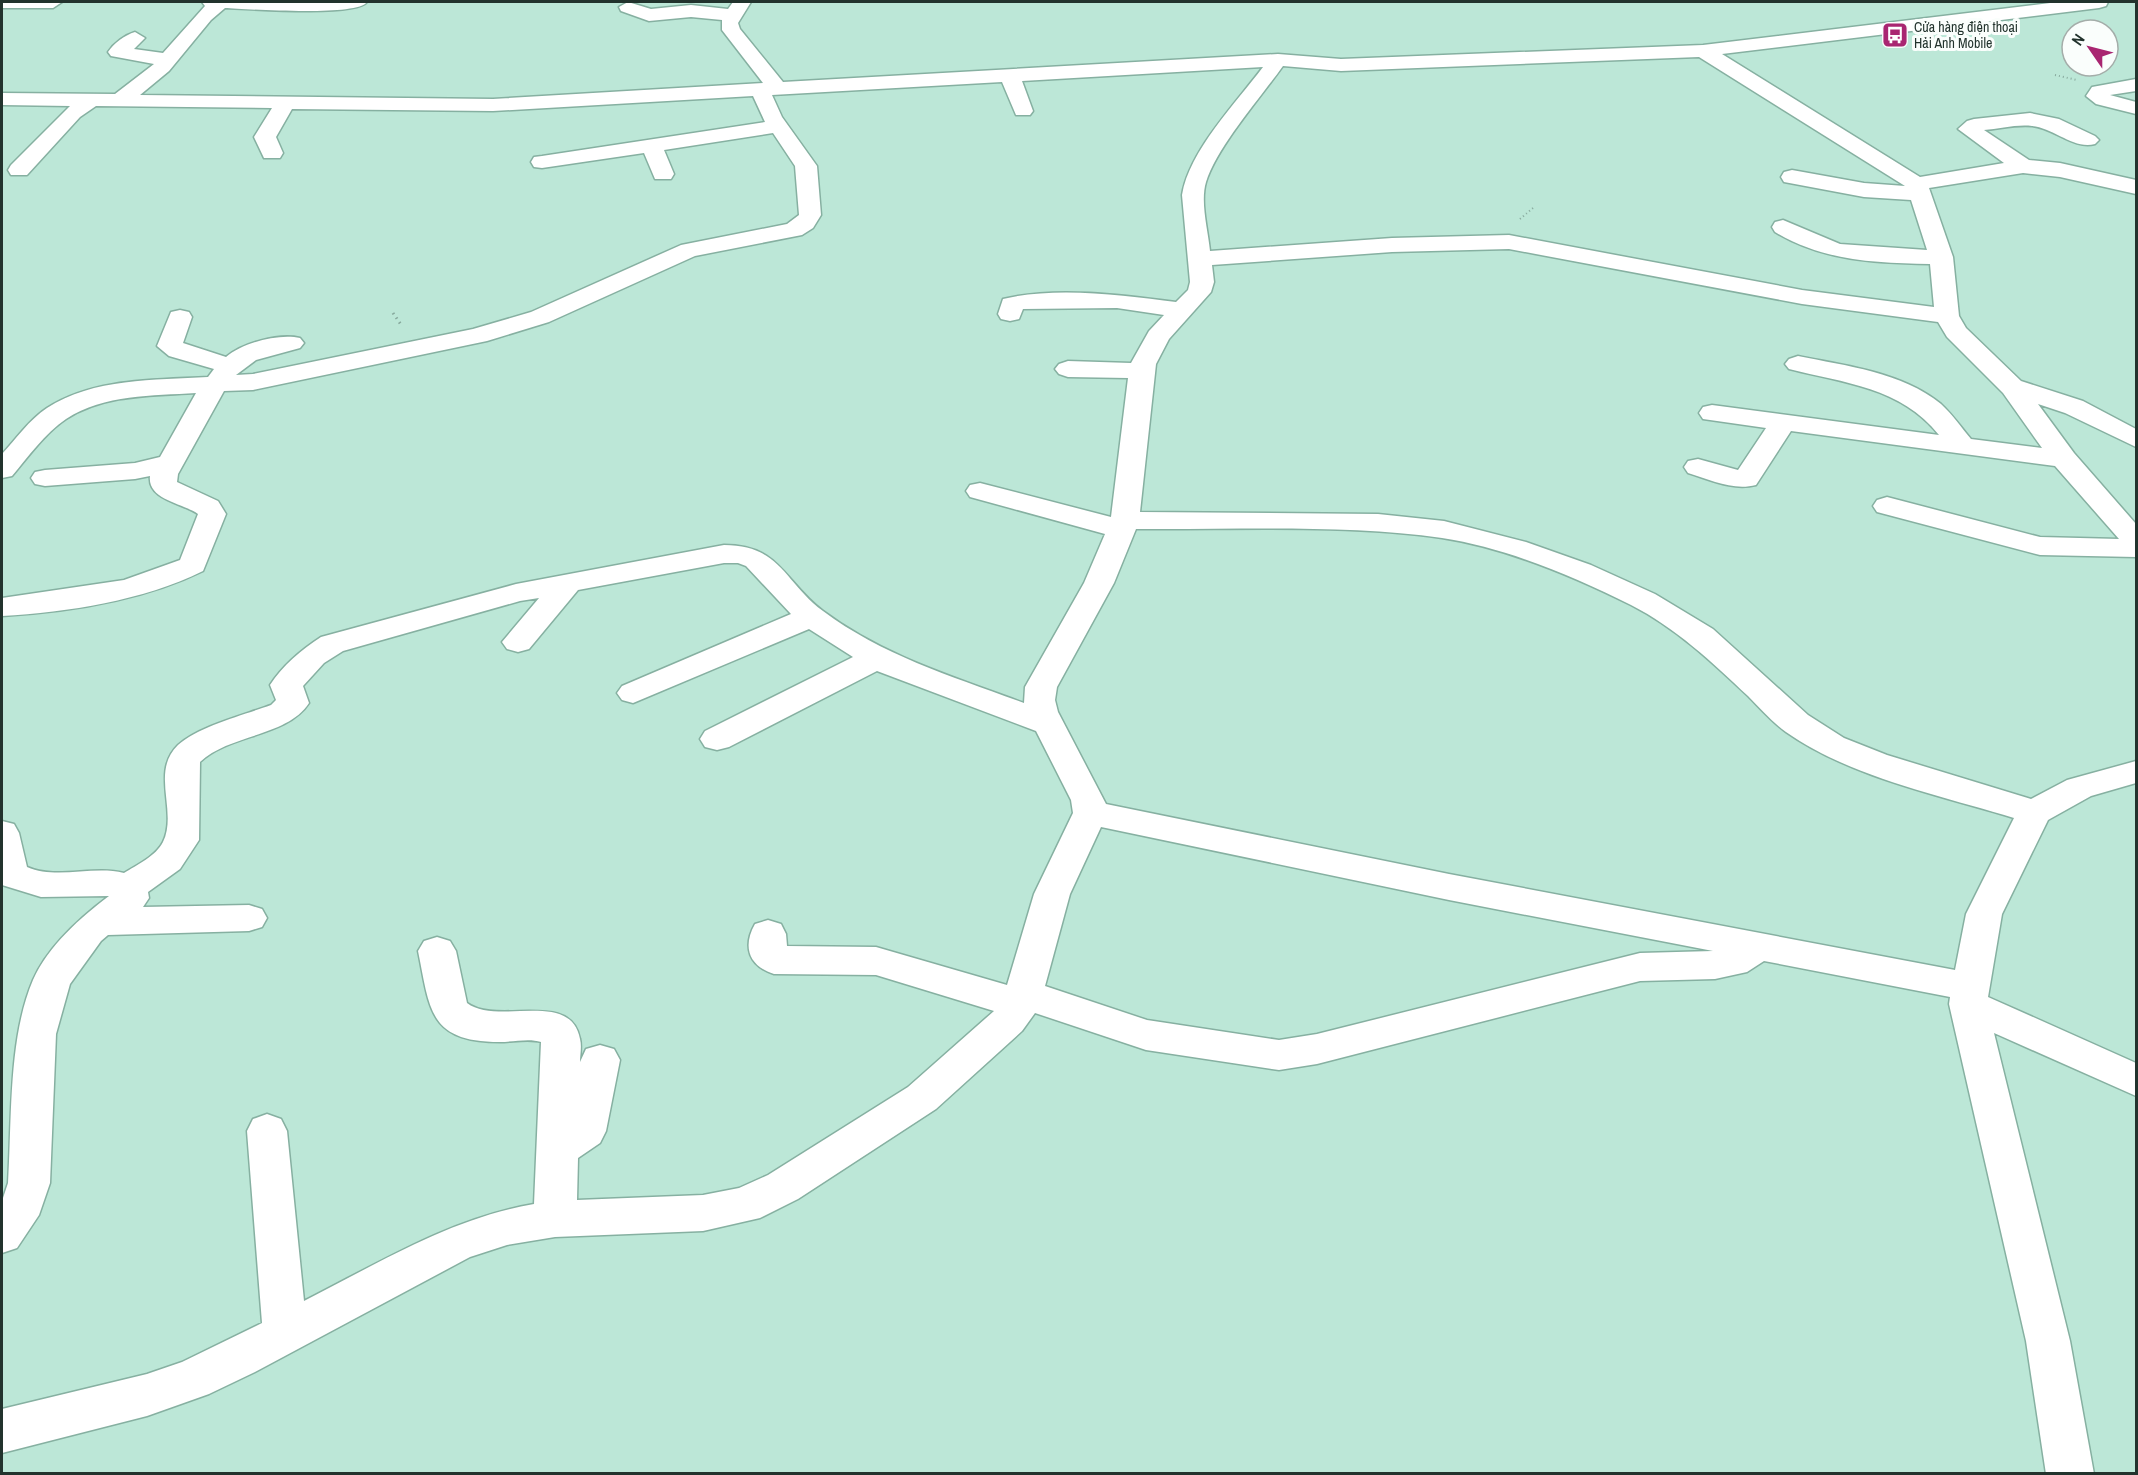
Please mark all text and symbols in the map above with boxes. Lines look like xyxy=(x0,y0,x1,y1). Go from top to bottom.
place label: Cửa hàng điện thoại Hải Anh Mobile xyxy=(1914,18,2018,52)
north arrow xyxy=(2060,18,2120,78)
bus stop icon: Cửa hàng điện thoại Hải Anh Mobile xyxy=(1880,20,1910,50)
text: N xyxy=(2066,29,2089,50)

